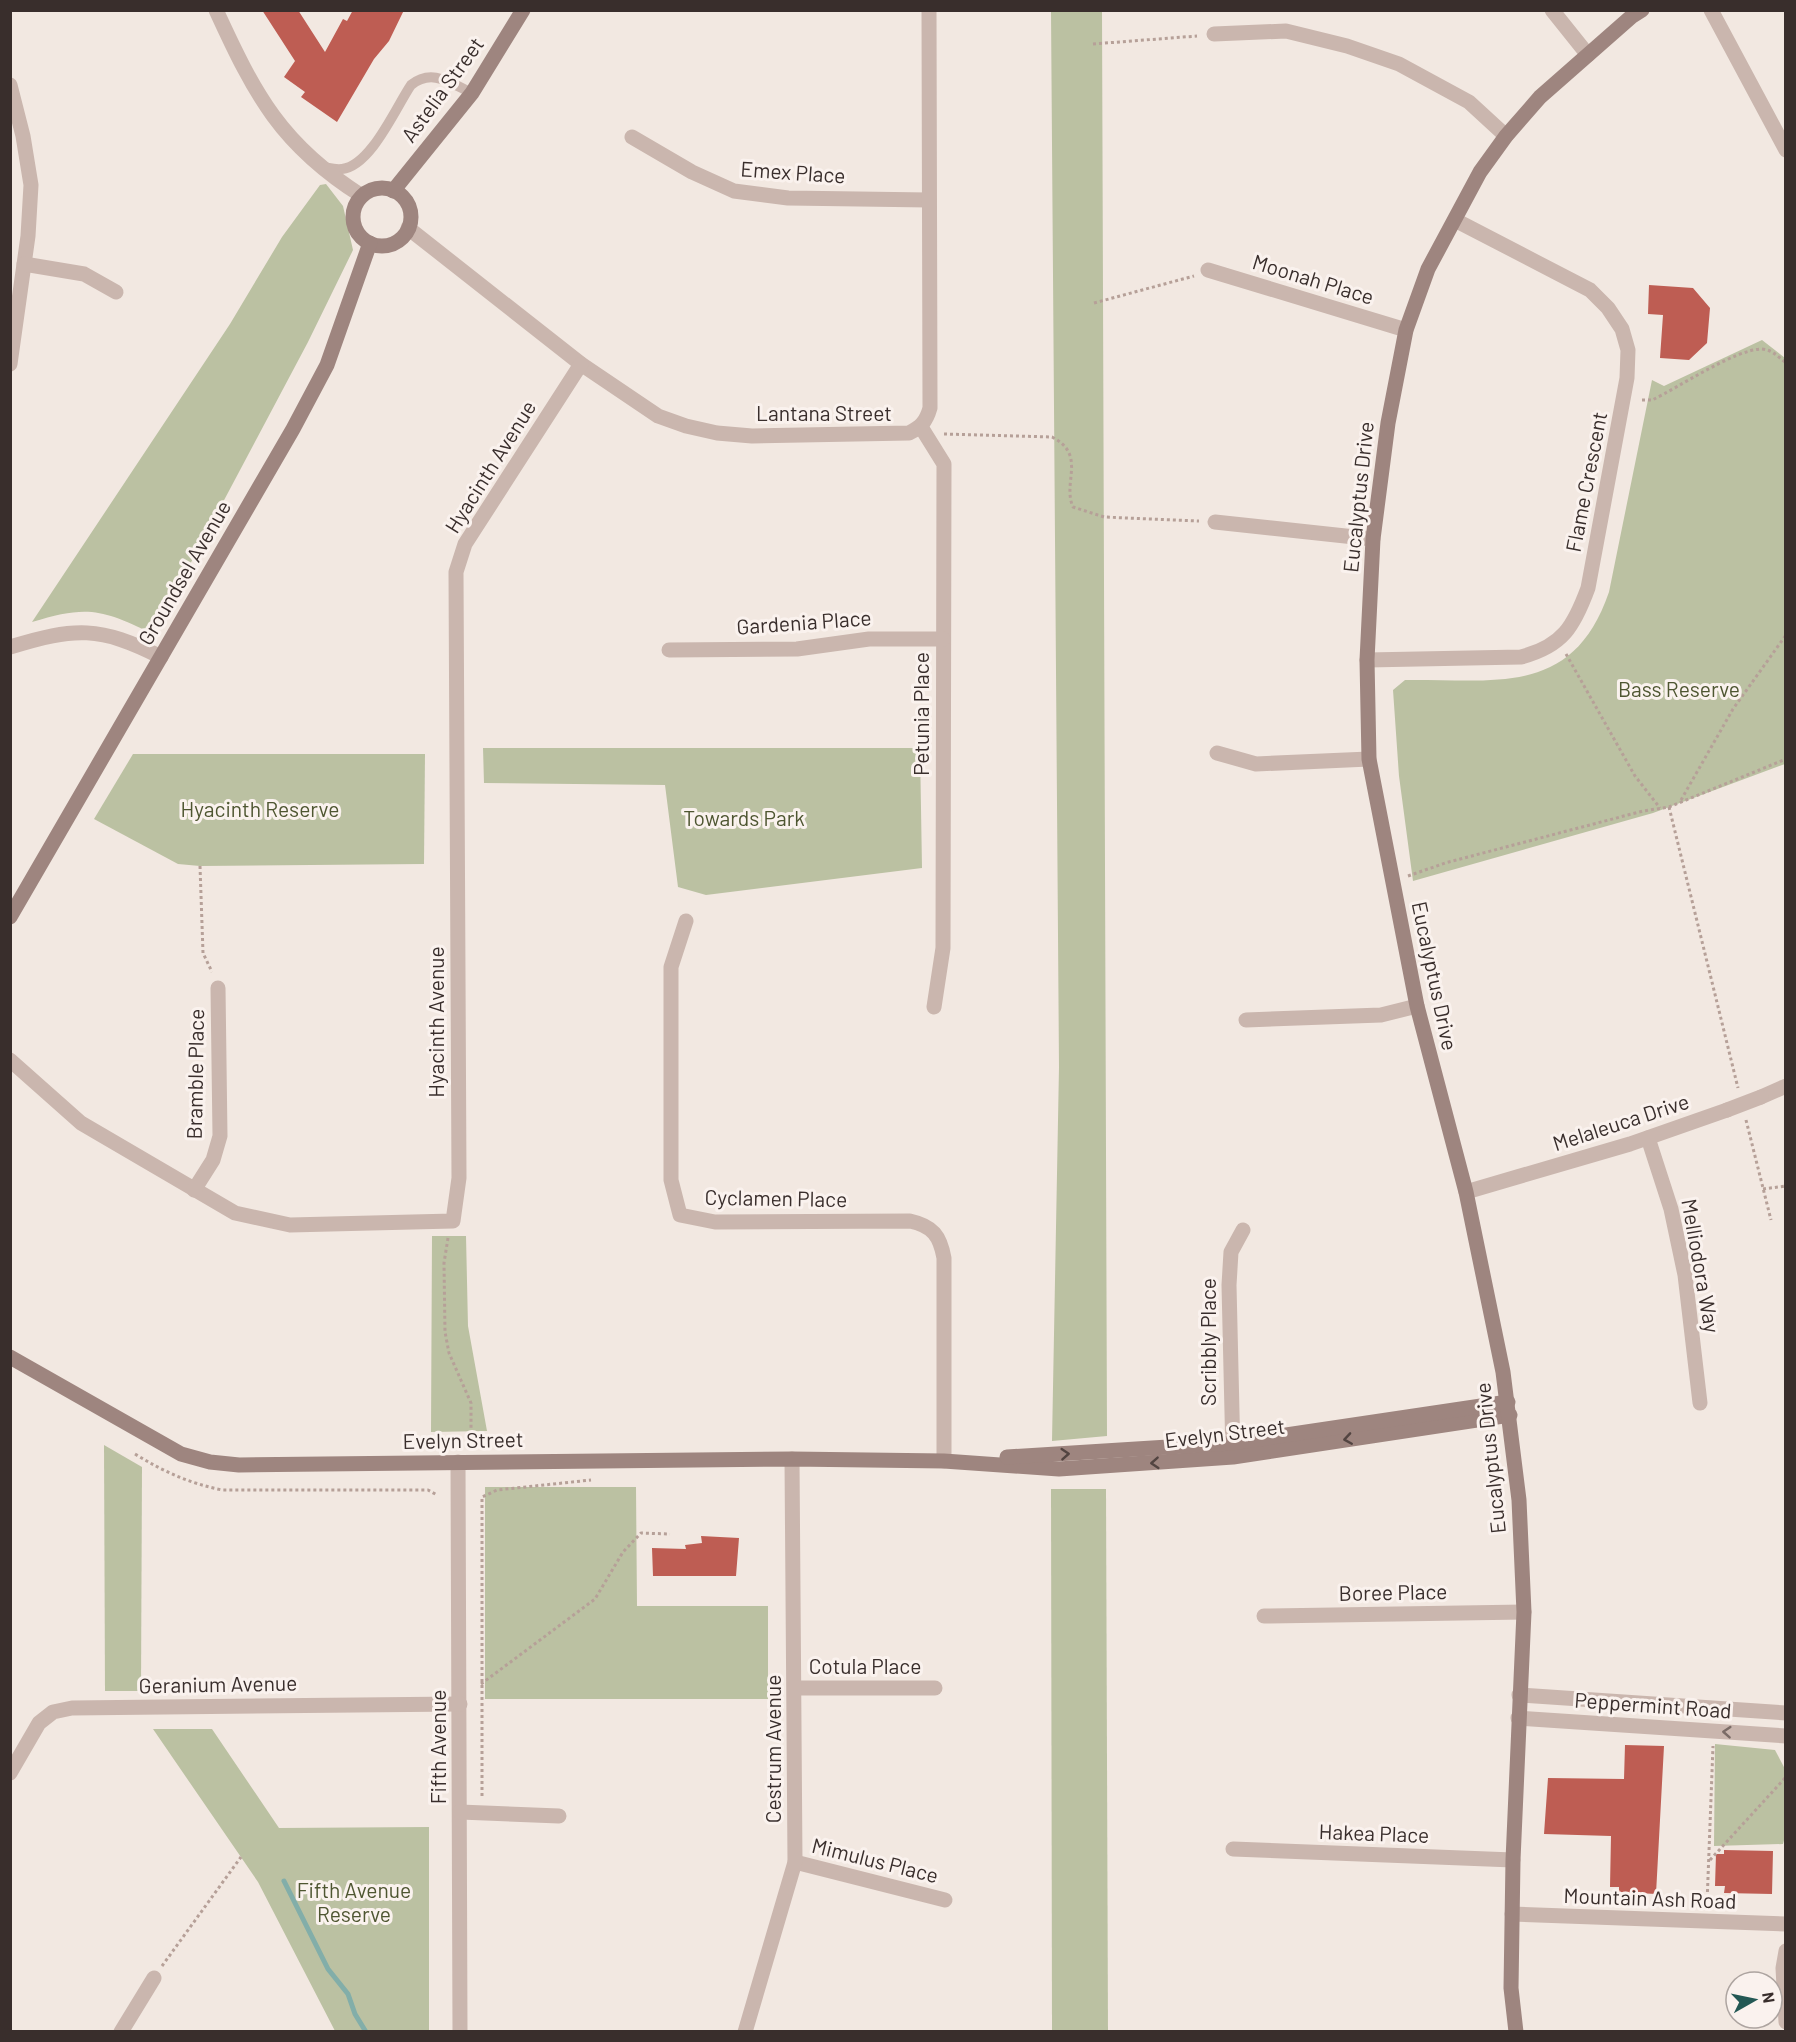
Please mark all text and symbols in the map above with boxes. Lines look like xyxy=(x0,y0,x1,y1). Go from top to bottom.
street label: Astelia Street xyxy=(395,32,488,147)
street label: Emex Place xyxy=(740,155,846,188)
street label: Moonah Place xyxy=(1250,248,1377,309)
street label: Hyacinth Avenue xyxy=(439,395,540,537)
street label: Lantana Street xyxy=(756,400,892,425)
street label: Flame Crescent xyxy=(1560,409,1611,554)
street label: Eucalyptus Drive xyxy=(1337,420,1378,574)
street label: Groundsel Avenue xyxy=(132,496,235,649)
street label: Gardenia Place xyxy=(736,604,872,639)
street label: Petunia Place xyxy=(908,652,933,776)
park label: Bass Reserve xyxy=(1618,676,1740,701)
park label: Hyacinth Reserve xyxy=(181,796,339,821)
park label: Towards Park xyxy=(683,805,805,830)
street label: Eucalyptus Drive xyxy=(1407,899,1463,1052)
street label: Hyacinth Avenue xyxy=(423,946,448,1098)
street label: Bramble Place xyxy=(181,1008,208,1139)
street label: Melaleuca Drive xyxy=(1549,1088,1692,1155)
street label: Cyclamen Place xyxy=(705,1184,847,1211)
street label: Melliodora Way xyxy=(1677,1197,1726,1335)
street label: Scribbly Place xyxy=(1195,1278,1220,1406)
street label: Eucalyptus Drive xyxy=(1469,1381,1510,1535)
street label: Evelyn Street xyxy=(1163,1413,1286,1452)
street label: Evelyn Street xyxy=(402,1426,524,1453)
one-way arrow xyxy=(1343,1432,1353,1444)
one-way arrow xyxy=(1060,1448,1069,1461)
one-way arrow xyxy=(1150,1457,1159,1470)
street label: Boree Place xyxy=(1338,1578,1448,1605)
street label: Cotula Place xyxy=(809,1653,921,1678)
street label: Geranium Avenue xyxy=(138,1670,297,1697)
street label: Cestrum Avenue xyxy=(760,1675,785,1823)
street label: Peppermint Road xyxy=(1574,1687,1733,1722)
street label: Fifth Avenue xyxy=(425,1690,450,1804)
one-way arrow xyxy=(1723,1725,1732,1738)
street label: Hakea Place xyxy=(1318,1818,1430,1847)
street label: Mimulus Place xyxy=(810,1832,941,1887)
park label: Fifth Avenue Reserve xyxy=(297,1877,411,1926)
street label: Mountain Ash Road xyxy=(1563,1882,1737,1913)
north arrow xyxy=(1724,1970,1784,2030)
text: N xyxy=(1759,1991,1780,2004)

